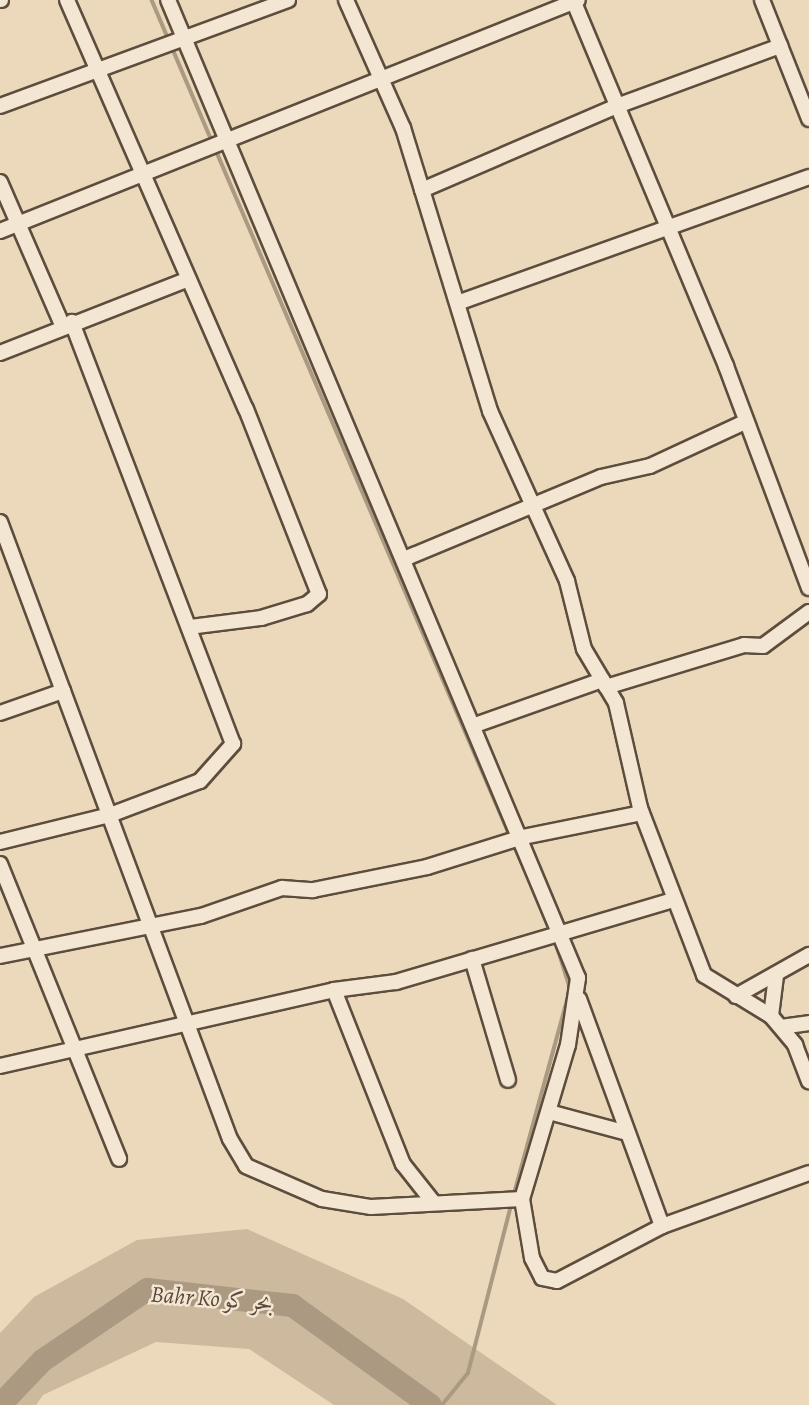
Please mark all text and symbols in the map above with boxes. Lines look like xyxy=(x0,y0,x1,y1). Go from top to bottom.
water label: Bahr Ko بحر كو xyxy=(150,1281,274,1317)

